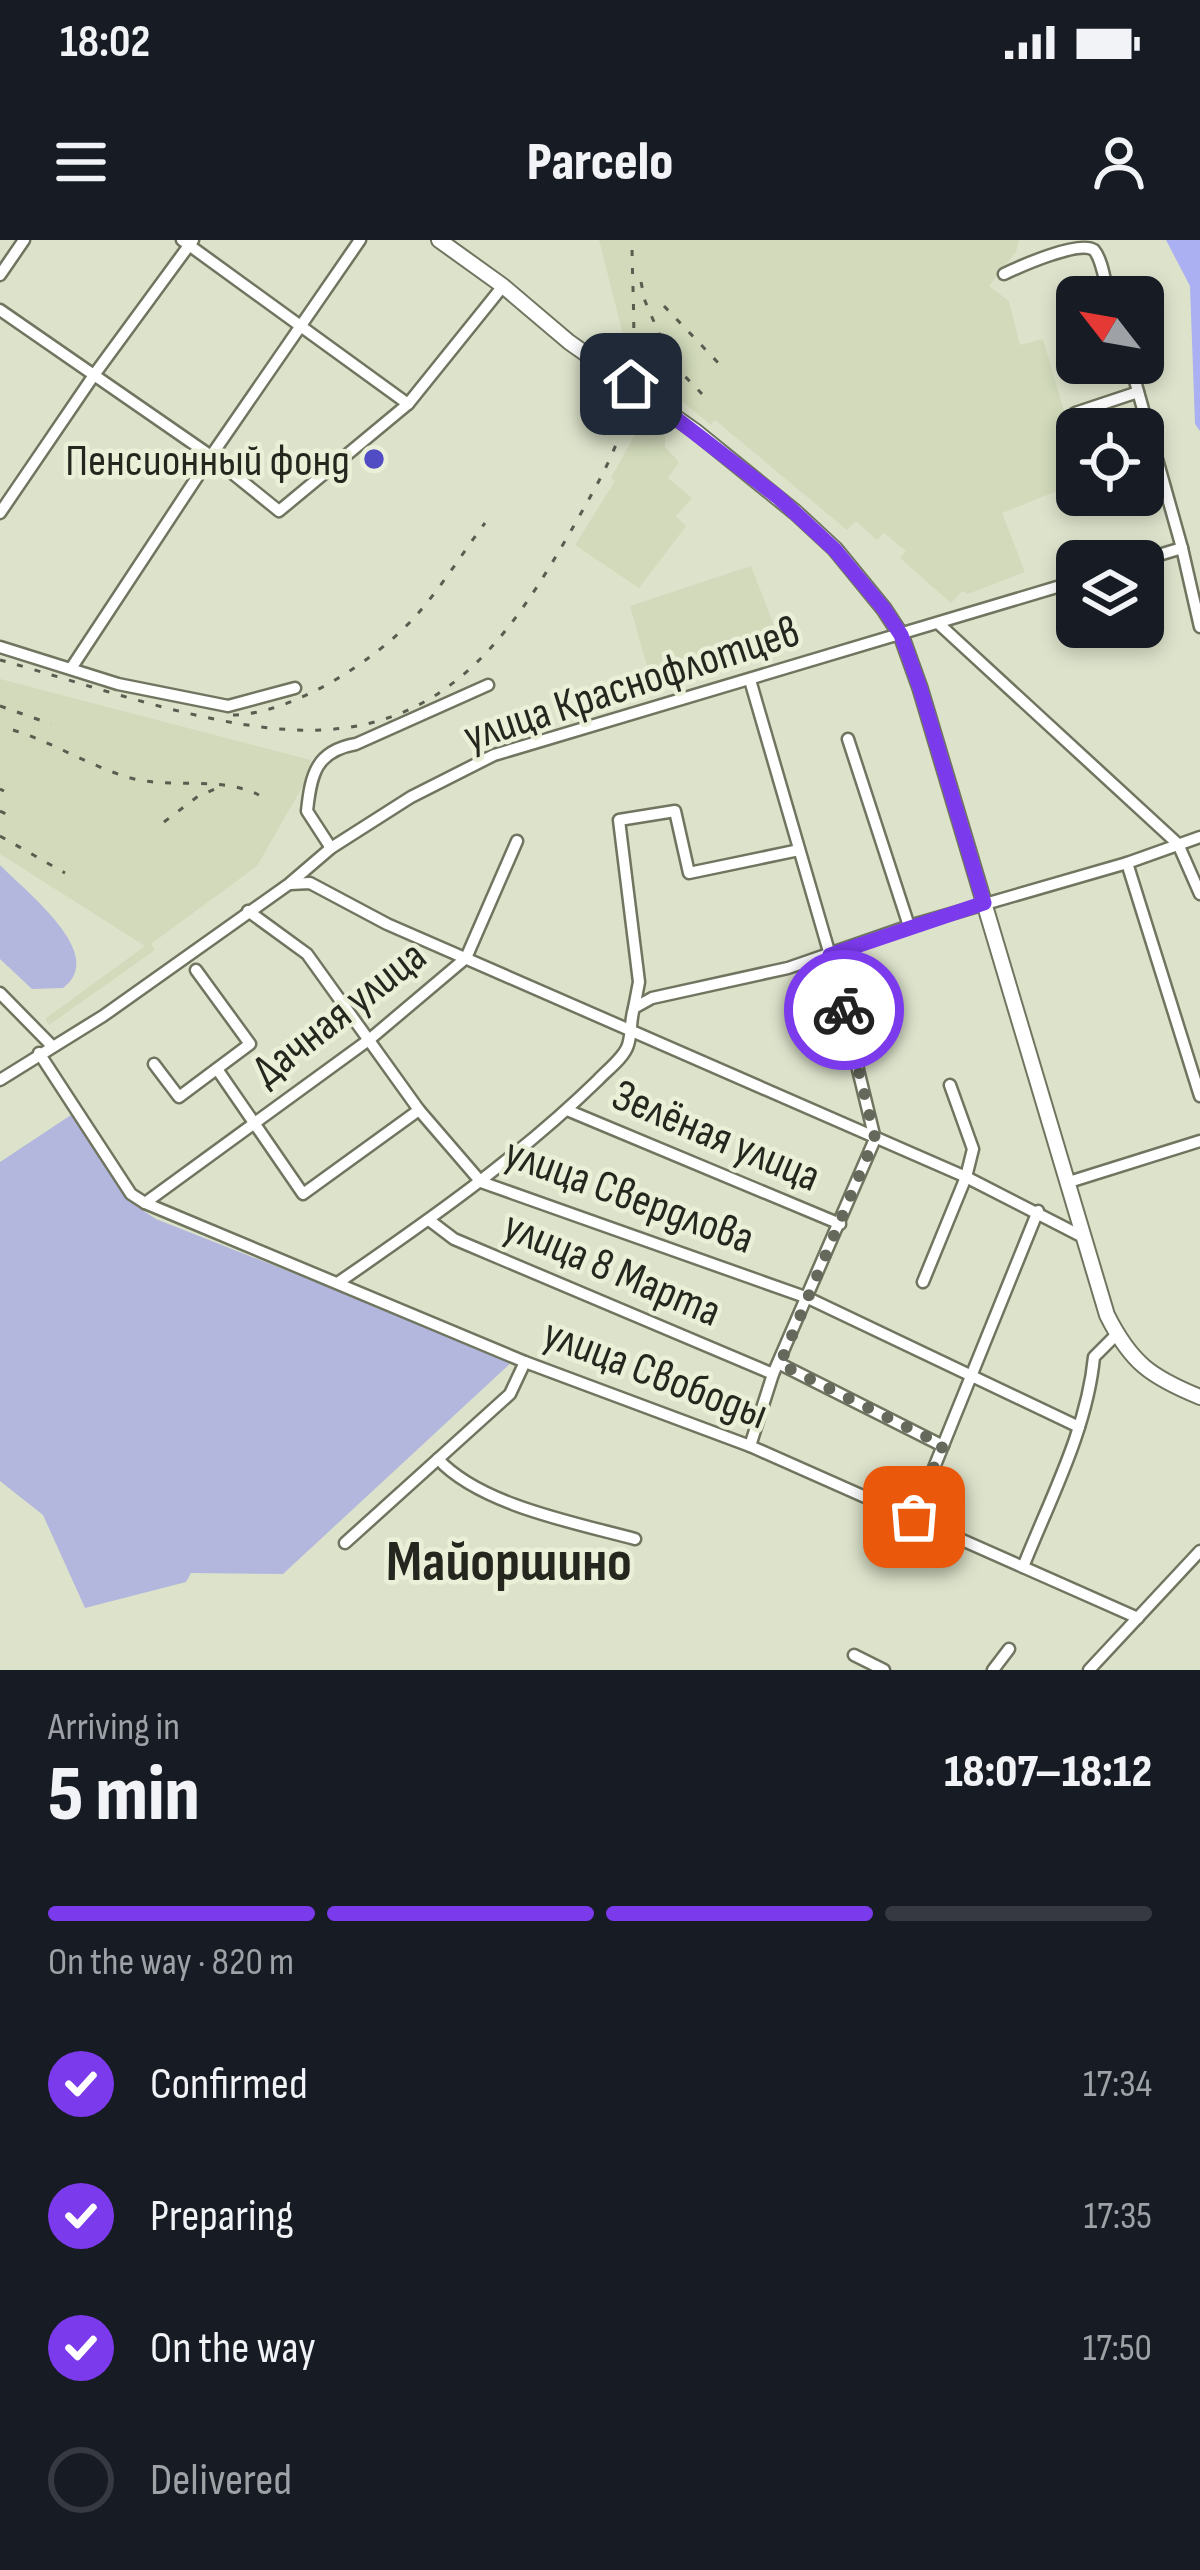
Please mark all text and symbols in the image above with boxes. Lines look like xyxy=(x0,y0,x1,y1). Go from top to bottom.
text: 18:02 xyxy=(60,15,150,70)
icon: menu xyxy=(48,129,114,195)
icon: person xyxy=(1086,129,1152,195)
text: Parcelo xyxy=(527,130,673,195)
north arrow xyxy=(1056,276,1164,384)
map controls xyxy=(1056,276,1164,648)
pin xyxy=(580,333,682,435)
icon: home xyxy=(598,351,664,417)
button: locate xyxy=(1056,408,1164,516)
place label: Пенсионный фонд xyxy=(65,434,350,489)
marker: Пенсионный фонд xyxy=(361,446,387,472)
button: layers xyxy=(1056,540,1164,648)
street label: улица Краснофлотцев xyxy=(457,604,807,765)
street label: Дачная улица xyxy=(242,929,437,1099)
courier xyxy=(784,950,904,1070)
icon: bike xyxy=(811,977,877,1043)
street label: Зелёная улица xyxy=(604,1068,828,1205)
street label: улица Свердлова xyxy=(497,1126,761,1267)
street label: улица 8 Марта xyxy=(495,1199,729,1340)
street label: улица Свободы xyxy=(535,1306,775,1442)
pin xyxy=(863,1466,965,1568)
icon: bag xyxy=(881,1484,947,1550)
district label: Майоршино xyxy=(386,1529,632,1597)
text: Arriving in xyxy=(48,1704,180,1751)
text: 18:07–18:12 xyxy=(944,1745,1152,1800)
text: 5 min xyxy=(48,1749,200,1842)
text: On the way · 820 m xyxy=(48,1939,294,1986)
icon: check xyxy=(48,2051,114,2117)
text: Confirmed xyxy=(150,2057,308,2112)
text: 17:34 xyxy=(1083,2061,1152,2108)
icon: check xyxy=(48,2183,114,2249)
text: Preparing xyxy=(150,2189,294,2244)
text: 17:35 xyxy=(1084,2193,1152,2240)
icon: check xyxy=(48,2315,114,2381)
text: On the way xyxy=(150,2321,316,2376)
text: 17:50 xyxy=(1083,2325,1152,2372)
text: Delivered xyxy=(150,2453,292,2508)

